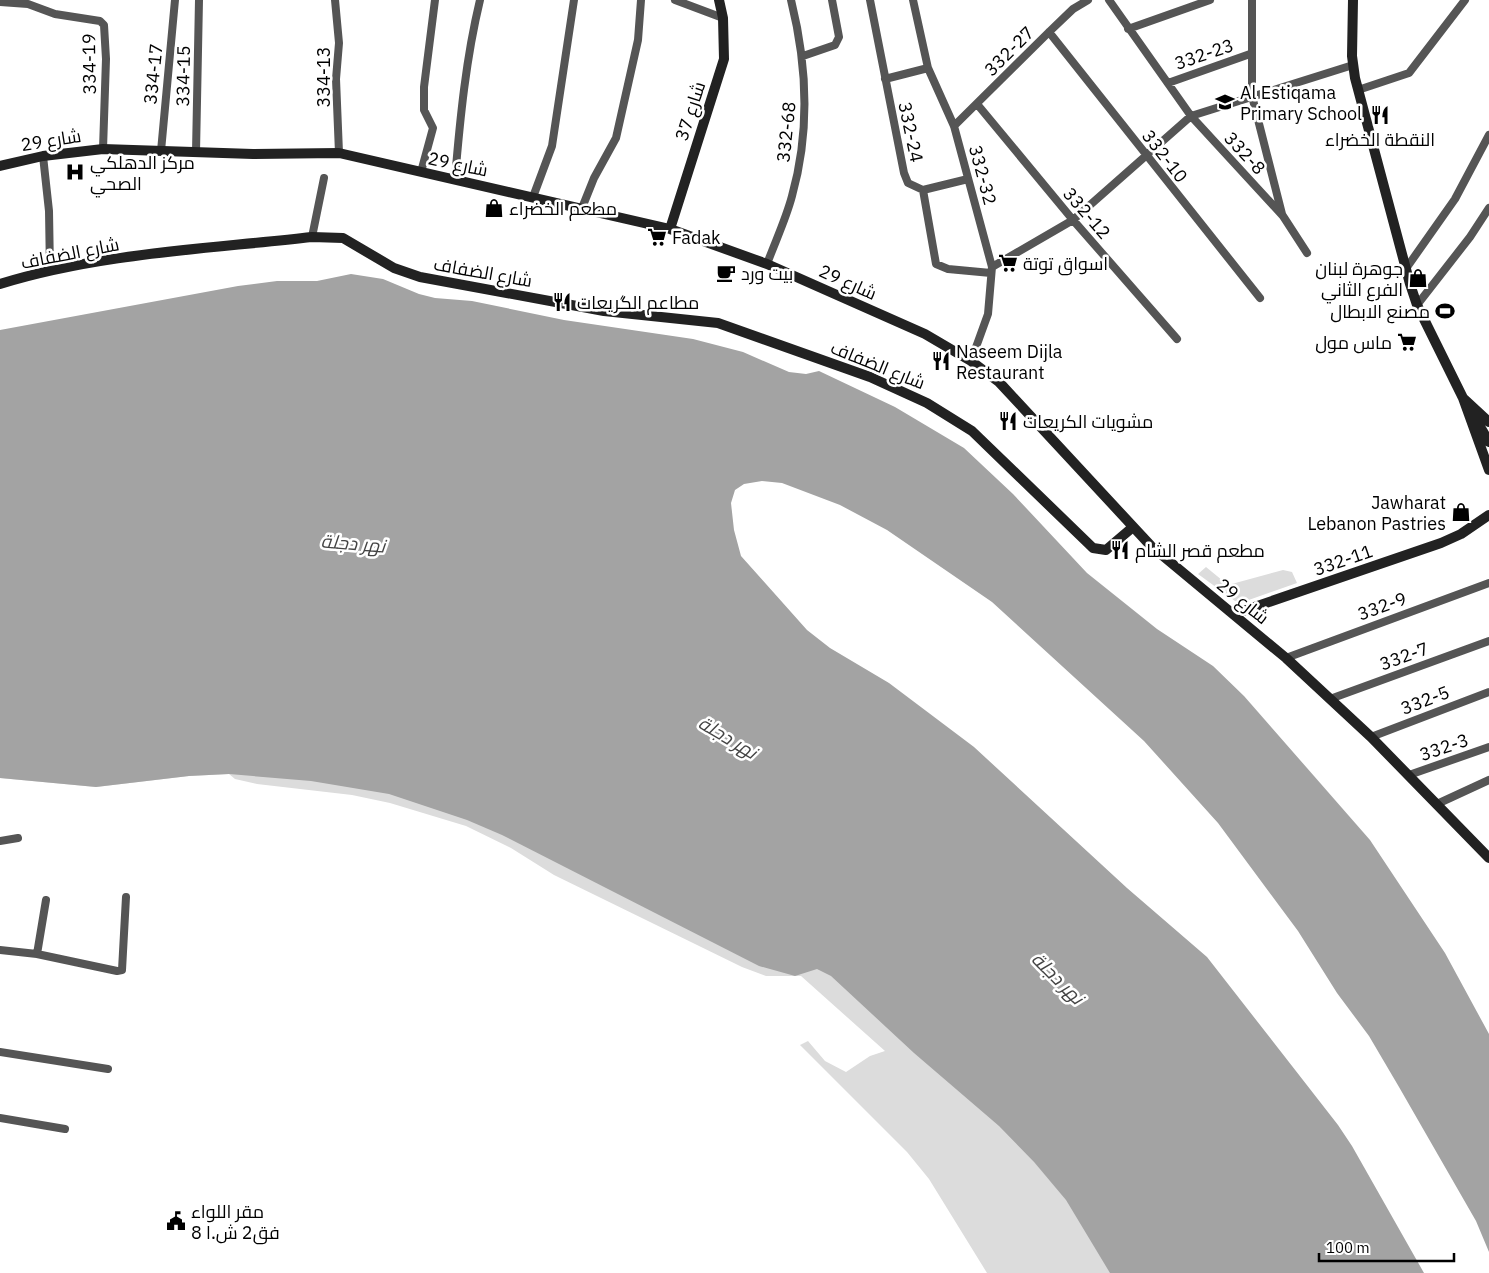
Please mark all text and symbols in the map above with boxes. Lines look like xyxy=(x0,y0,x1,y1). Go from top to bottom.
street label: 332-27 xyxy=(979,21,1039,81)
street label: 334-19 xyxy=(77,33,101,95)
street label: 332-23 xyxy=(1171,33,1237,75)
street label: 334-17 xyxy=(138,42,168,106)
street label: 334-15 xyxy=(171,45,195,107)
street label: 334-13 xyxy=(312,46,335,108)
street label: شارع 37 xyxy=(670,79,711,144)
place label: Al Estiqama Primary School xyxy=(1240,81,1362,125)
school or university icon: Al Estiqama Primary School xyxy=(1214,91,1236,113)
street label: 332-68 xyxy=(771,100,801,164)
street label: 332-24 xyxy=(893,100,929,165)
restaurant icon: النقطة الخضراء xyxy=(1369,104,1391,126)
street label: شارع 29 xyxy=(19,124,83,157)
street label: 332-10 xyxy=(1137,125,1193,187)
street label: 332-8 xyxy=(1219,127,1271,179)
place label: النقطة الخضراء xyxy=(1325,128,1435,151)
street label: 332-32 xyxy=(964,142,1002,208)
street label: شارع 29 xyxy=(426,146,490,183)
place label: مركز الدهلكي الصحي xyxy=(90,151,195,198)
hospital icon: مركز الدهلكي الصحي xyxy=(64,161,86,183)
street label: 332-12 xyxy=(1058,182,1116,244)
shop icon: مطعم الخضراء xyxy=(483,197,505,219)
place label: مطعم الخضراء xyxy=(509,197,617,221)
supermarket icon: Fadak xyxy=(646,226,668,248)
place label: Fadak xyxy=(672,226,721,249)
street label: شارع الضفاف xyxy=(19,232,121,275)
street label: شارع الضفاف xyxy=(432,252,534,293)
supermarket icon: اسواق توتة xyxy=(997,252,1019,274)
place label: اسواق توتة xyxy=(1023,252,1108,276)
place label: جوهرة لبنان الفرع الثاني xyxy=(1315,257,1403,304)
street label: شارع 29 xyxy=(815,259,880,306)
cafe icon: بيت ورد xyxy=(715,262,737,284)
place label: بيت ورد xyxy=(741,262,793,285)
shop icon: جوهرة لبنان الفرع الثاني xyxy=(1407,267,1429,289)
restaurant icon: مطاعم الگريعات xyxy=(551,291,573,313)
place label: مطاعم الگريعات xyxy=(577,291,699,315)
place label: مصنع الابطال xyxy=(1330,300,1430,324)
sports icon: مصنع الابطال xyxy=(1434,300,1456,322)
place label: ماس مول xyxy=(1315,331,1392,354)
supermarket icon: ماس مول xyxy=(1396,331,1418,353)
street label: شارع الضفاف xyxy=(827,336,929,395)
place label: Naseem Dijla Restaurant xyxy=(956,340,1063,384)
restaurant icon: Naseem Dijla Restaurant xyxy=(930,350,952,372)
restaurant icon: مشويات الكريعات xyxy=(997,410,1019,432)
place label: مشويات الكريعات xyxy=(1023,410,1153,433)
place label: Jawharat Lebanon Pastries xyxy=(1307,491,1446,535)
shop icon: Jawharat Lebanon Pastries xyxy=(1450,501,1472,523)
water label: نهر دجلة xyxy=(320,528,388,558)
restaurant icon: مطعم قصر الشام xyxy=(1109,539,1131,561)
place label: مطعم قصر الشام xyxy=(1135,539,1265,563)
street label: 332-11 xyxy=(1310,539,1376,581)
street label: شارع 29 xyxy=(1212,573,1274,630)
street label: 332-9 xyxy=(1354,587,1410,625)
street label: 332-7 xyxy=(1376,637,1432,675)
street label: 332-5 xyxy=(1397,680,1453,720)
water label: نهر دجلة xyxy=(694,710,763,765)
street label: 332-3 xyxy=(1416,728,1472,766)
water label: نهر دجلة xyxy=(1027,947,1091,1011)
place label: مقر اللواء 8 فق2 ش.ا xyxy=(191,1200,280,1245)
public building icon: مقر اللواء 8 فق2 ش.ا xyxy=(165,1210,187,1232)
scale bar xyxy=(1319,1230,1454,1262)
text: 100 m xyxy=(1326,1238,1370,1257)

